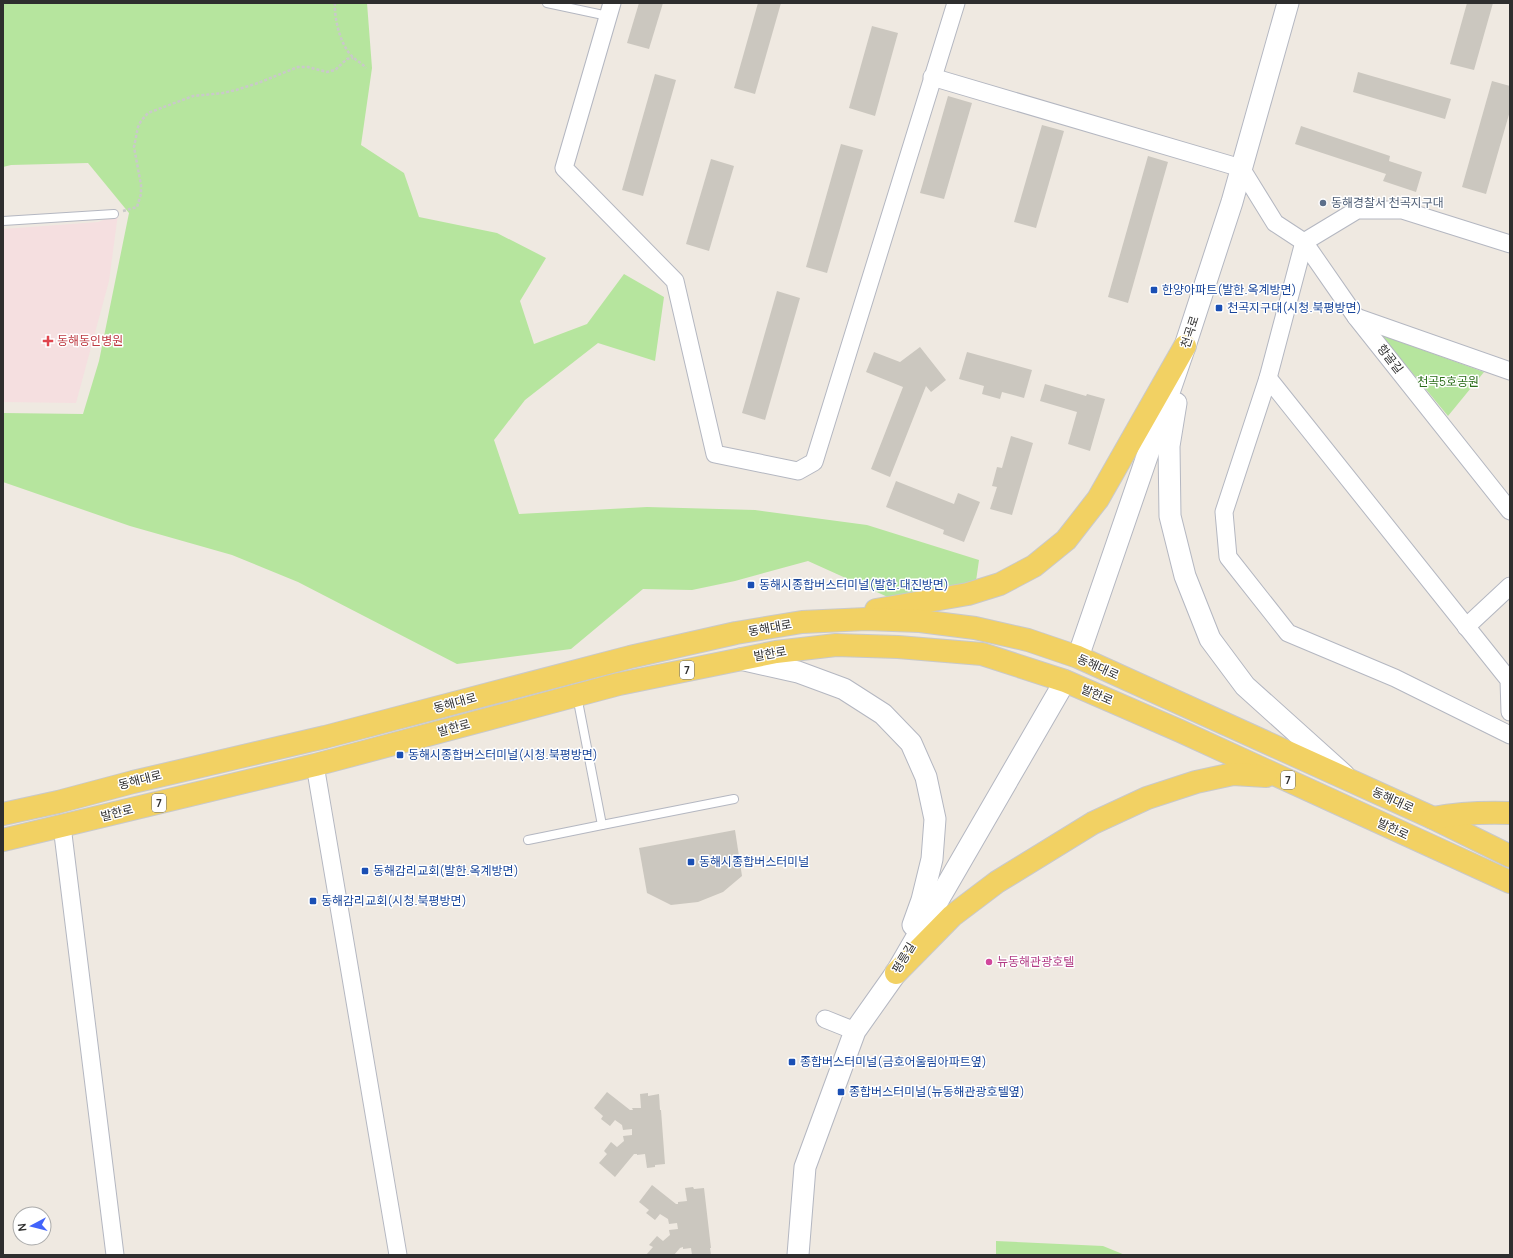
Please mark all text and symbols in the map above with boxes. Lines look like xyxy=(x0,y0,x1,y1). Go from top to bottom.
place label: 동해경찰서 천곡지구대 xyxy=(1331,194,1444,211)
marker: 동해경찰서 천곡지구대 xyxy=(1318,198,1328,208)
place label: 한양아파트(발한.옥계방면) xyxy=(1162,281,1297,298)
marker: 한양아파트(발한.옥계방면) xyxy=(1149,285,1159,295)
place label: 천곡지구대(시청.북평방면) xyxy=(1227,299,1362,316)
marker: 천곡지구대(시청.북평방면) xyxy=(1214,303,1224,313)
street label: 천곡로 xyxy=(1176,313,1203,350)
place label: 동해동인병원 xyxy=(57,332,123,349)
marker: 동해동인병원 xyxy=(42,335,54,347)
street label: 항골길 xyxy=(1373,340,1407,377)
park label: 천곡5호공원 xyxy=(1417,373,1479,390)
place label: 동해시종합버스터미널(발한.대진방면) xyxy=(759,576,949,593)
marker: 동해시종합버스터미널(발한.대진방면) xyxy=(746,580,756,590)
street label: 동해대로 xyxy=(747,615,793,640)
street label: 발한로 xyxy=(752,642,788,665)
street label: 동해대로 xyxy=(1075,650,1122,683)
road number: 7 xyxy=(680,661,694,679)
street label: 발한로 xyxy=(1079,680,1116,709)
street label: 동해대로 xyxy=(431,689,478,716)
street label: 발한로 xyxy=(436,715,472,740)
place label: 동해시종합버스터미널(시청.북평방면) xyxy=(408,746,598,763)
marker: 동해시종합버스터미널(시청.북평방면) xyxy=(395,750,405,760)
street label: 동해대로 xyxy=(116,766,163,793)
road number: 7 xyxy=(1281,771,1295,789)
street label: 동해대로 xyxy=(1370,783,1417,816)
road number: 7 xyxy=(152,794,166,812)
street label: 발한로 xyxy=(99,800,135,825)
street label: 발한로 xyxy=(1375,814,1412,843)
place label: 동해시종합버스터미널 xyxy=(699,853,809,870)
marker: 동해시종합버스터미널 xyxy=(686,857,696,867)
place label: 동해감리교회(발한.옥계방면) xyxy=(373,862,519,879)
marker: 동해감리교회(발한.옥계방면) xyxy=(360,866,370,876)
place label: 동해감리교회(시청.북평방면) xyxy=(321,892,467,909)
marker: 동해감리교회(시청.북평방면) xyxy=(308,896,318,906)
street label: 평릉길 xyxy=(888,939,919,976)
place label: 뉴동해관광호텔 xyxy=(997,953,1074,970)
marker: 뉴동해관광호텔 xyxy=(984,957,994,967)
place label: 종합버스터미널(금호어울림아파트옆) xyxy=(800,1053,987,1070)
marker: 종합버스터미널(금호어울림아파트옆) xyxy=(787,1057,797,1067)
place label: 종합버스터미널(뉴동해관광호텔옆) xyxy=(849,1083,1025,1100)
marker: 종합버스터미널(뉴동해관광호텔옆) xyxy=(836,1087,846,1097)
north arrow xyxy=(12,1206,52,1246)
text: N xyxy=(14,1222,30,1232)

